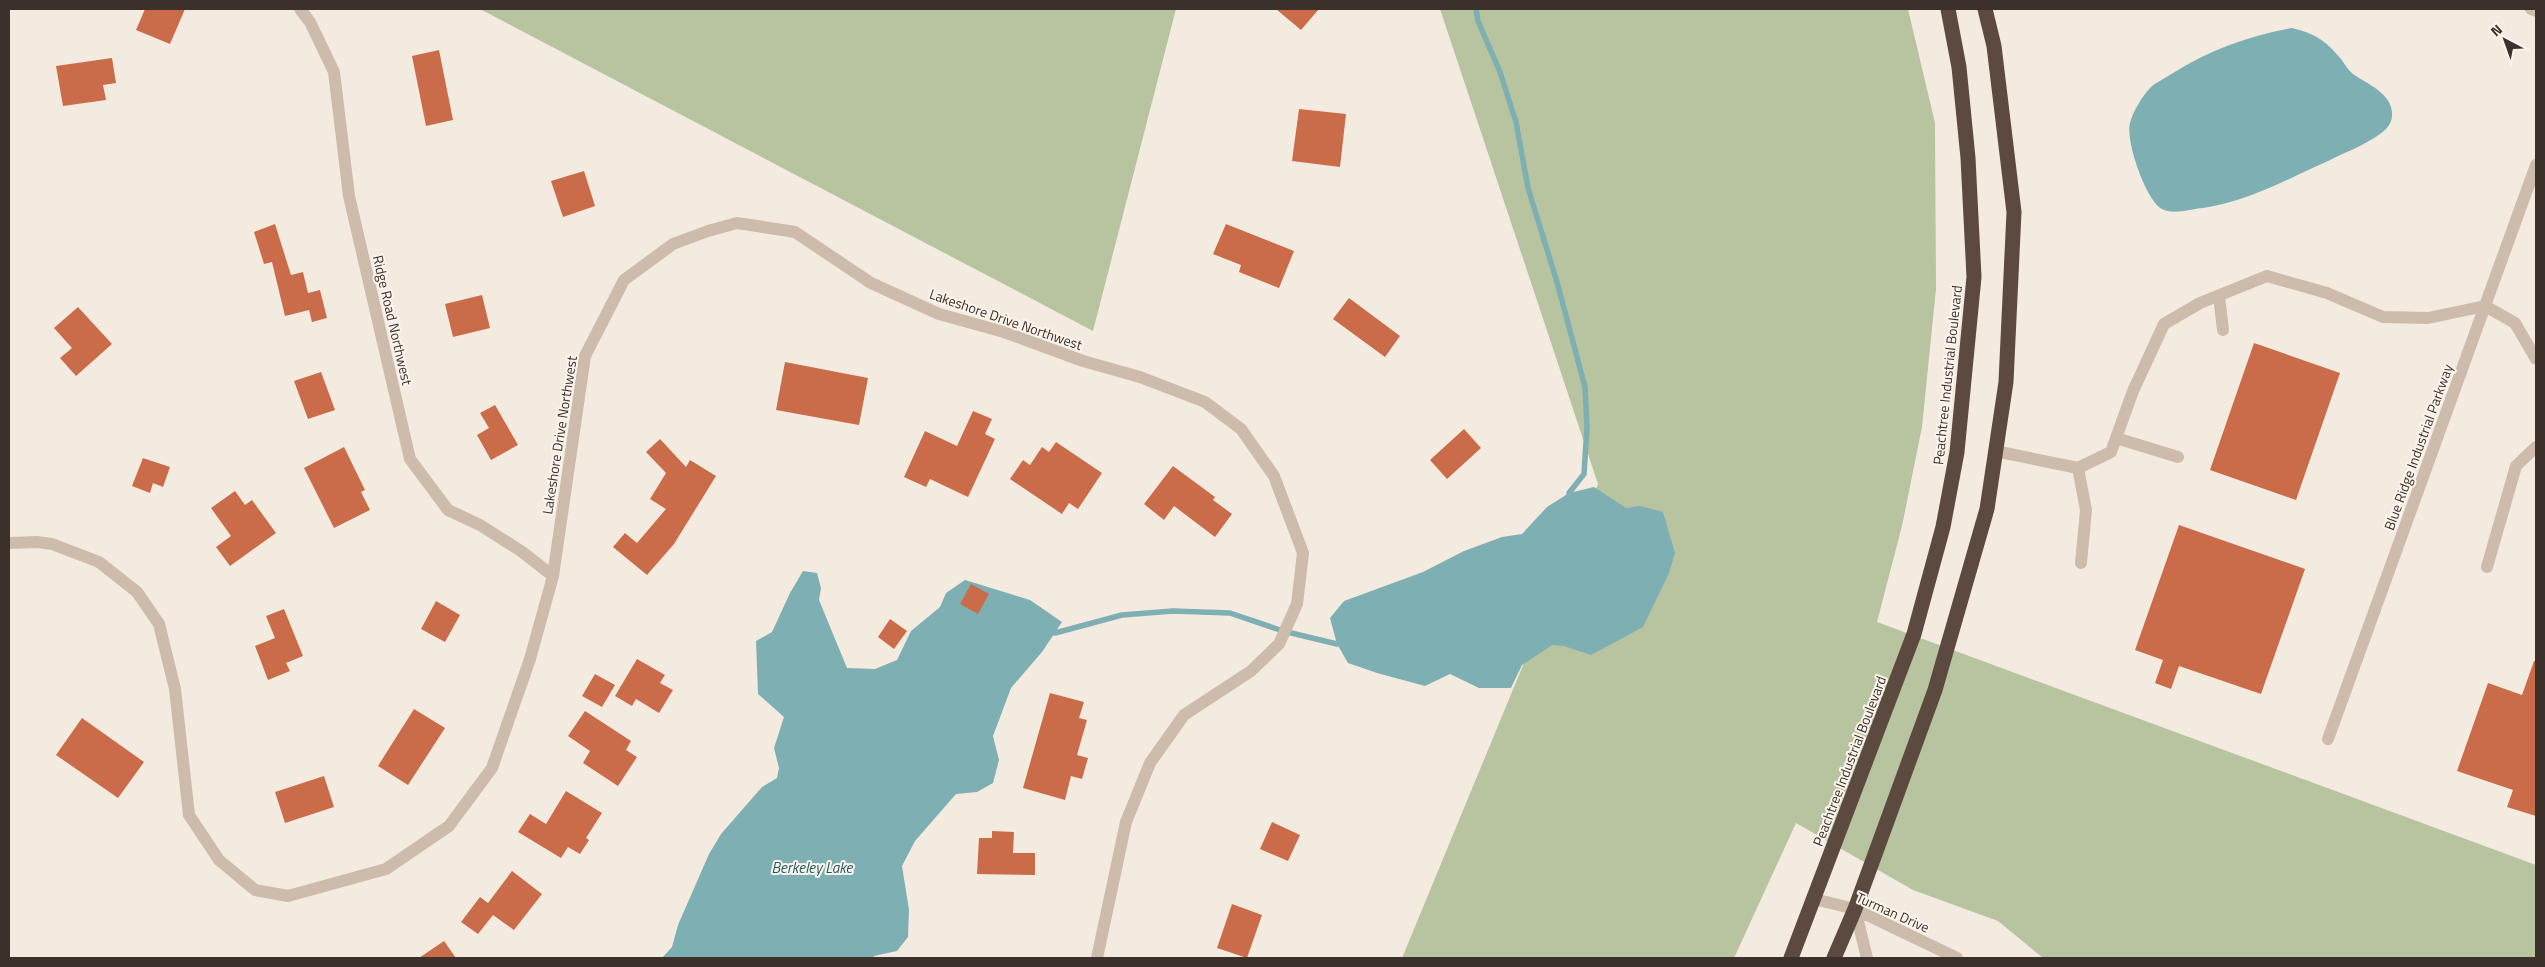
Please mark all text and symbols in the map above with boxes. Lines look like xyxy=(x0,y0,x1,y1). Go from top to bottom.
north arrow xyxy=(2480,15,2530,65)
text: N xyxy=(2486,19,2507,41)
street label: Ridge Road Northwest xyxy=(368,253,418,387)
street label: Lakeshore Drive Northwest xyxy=(927,283,1085,355)
street label: Peachtree Industrial Boulevard xyxy=(1927,284,1967,466)
street label: Lakeshore Drive Northwest xyxy=(536,354,582,516)
street label: Blue Ridge Industrial Parkway xyxy=(2378,361,2458,533)
street label: Peachtree Industrial Boulevard xyxy=(1807,673,1891,849)
water label: Berkeley Lake xyxy=(771,856,854,879)
street label: Turman Drive xyxy=(1853,886,1933,938)

